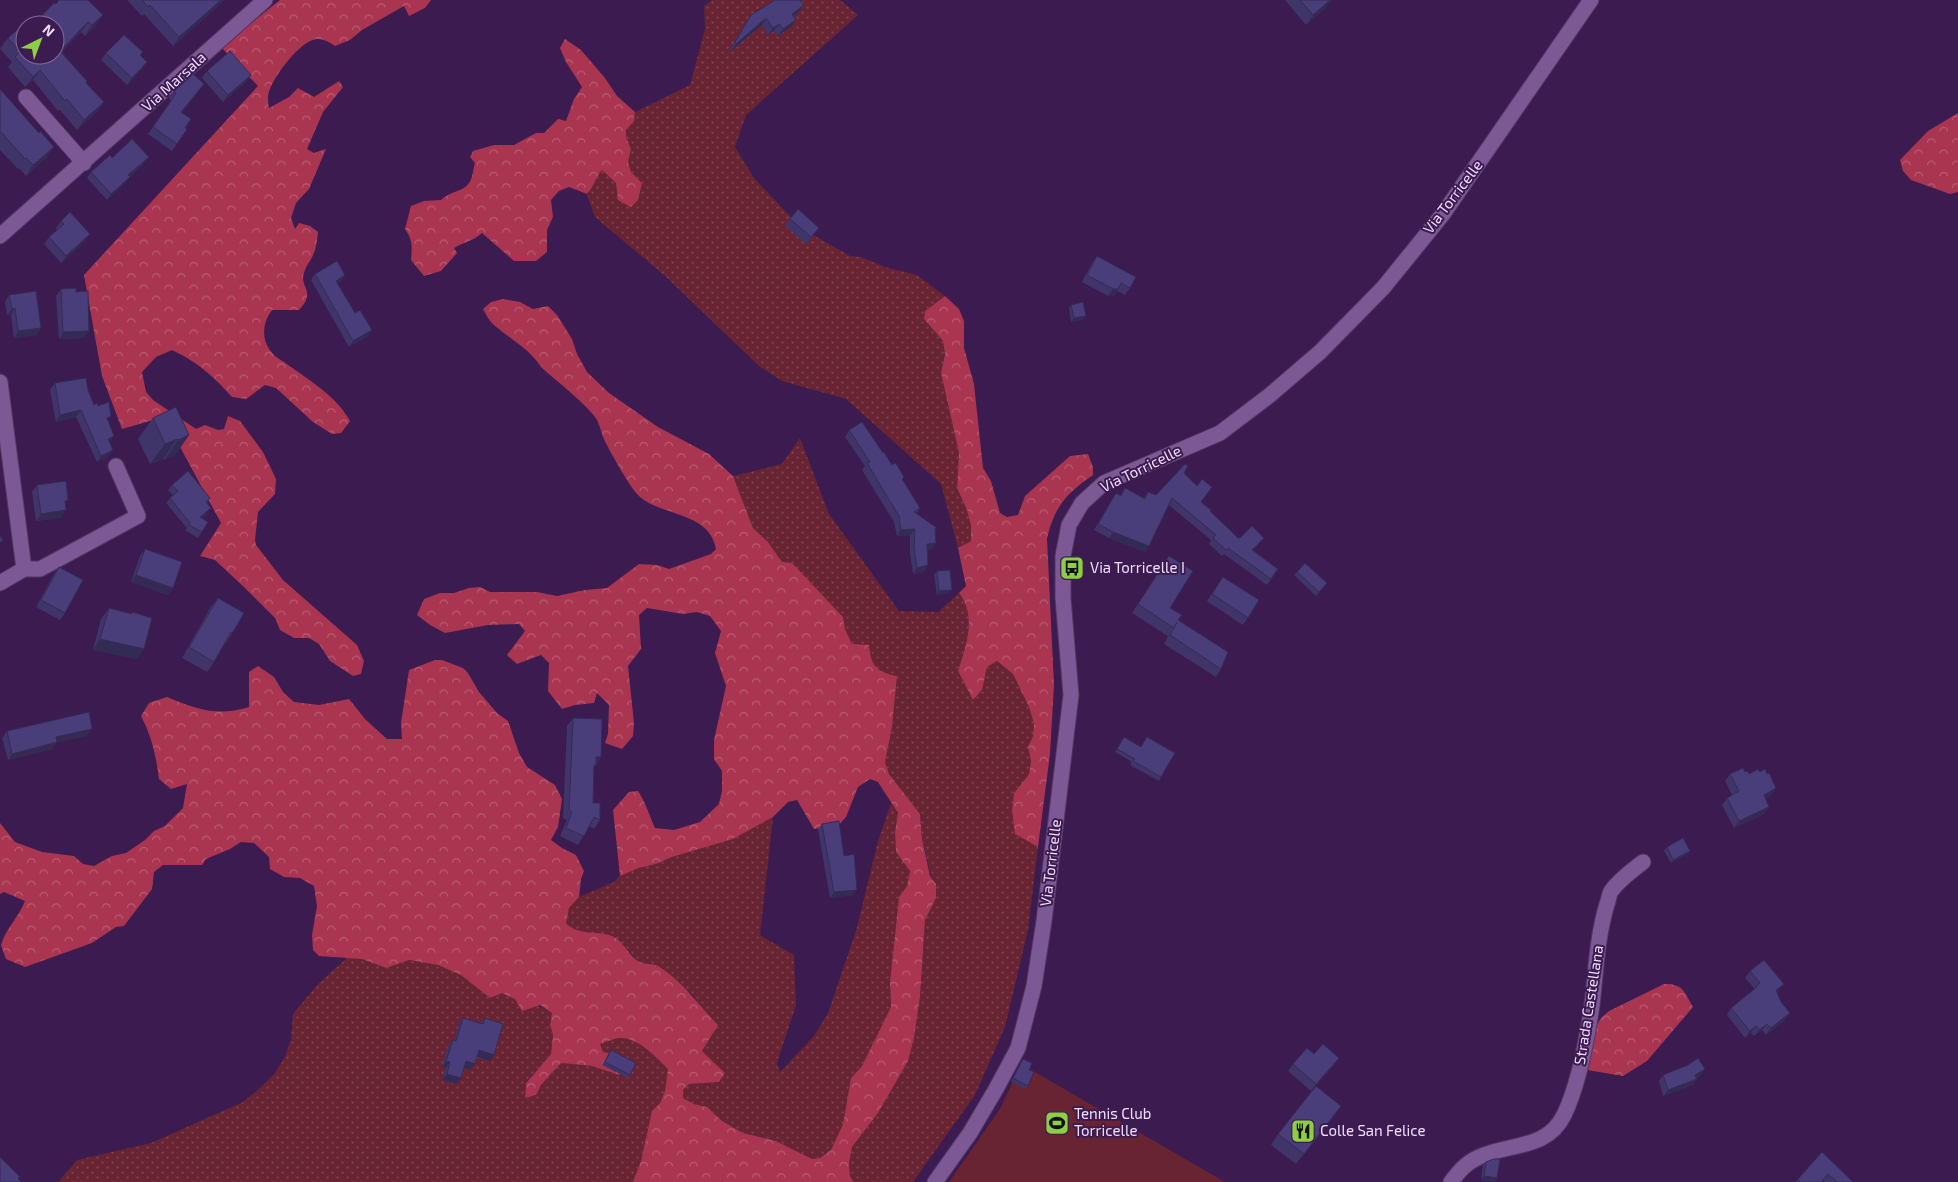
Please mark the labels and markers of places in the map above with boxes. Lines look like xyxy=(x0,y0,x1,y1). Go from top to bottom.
bus stop icon: Via Torricelle I xyxy=(1059,555,1085,581)
place label: Via Torricelle I xyxy=(1090,558,1185,576)
place label: Tennis Club Torricelle xyxy=(1074,1104,1151,1139)
sports icon: Tennis Club Torricelle xyxy=(1044,1110,1070,1136)
restaurant icon: Colle San Felice xyxy=(1290,1118,1316,1144)
place label: Colle San Felice xyxy=(1320,1121,1425,1139)

